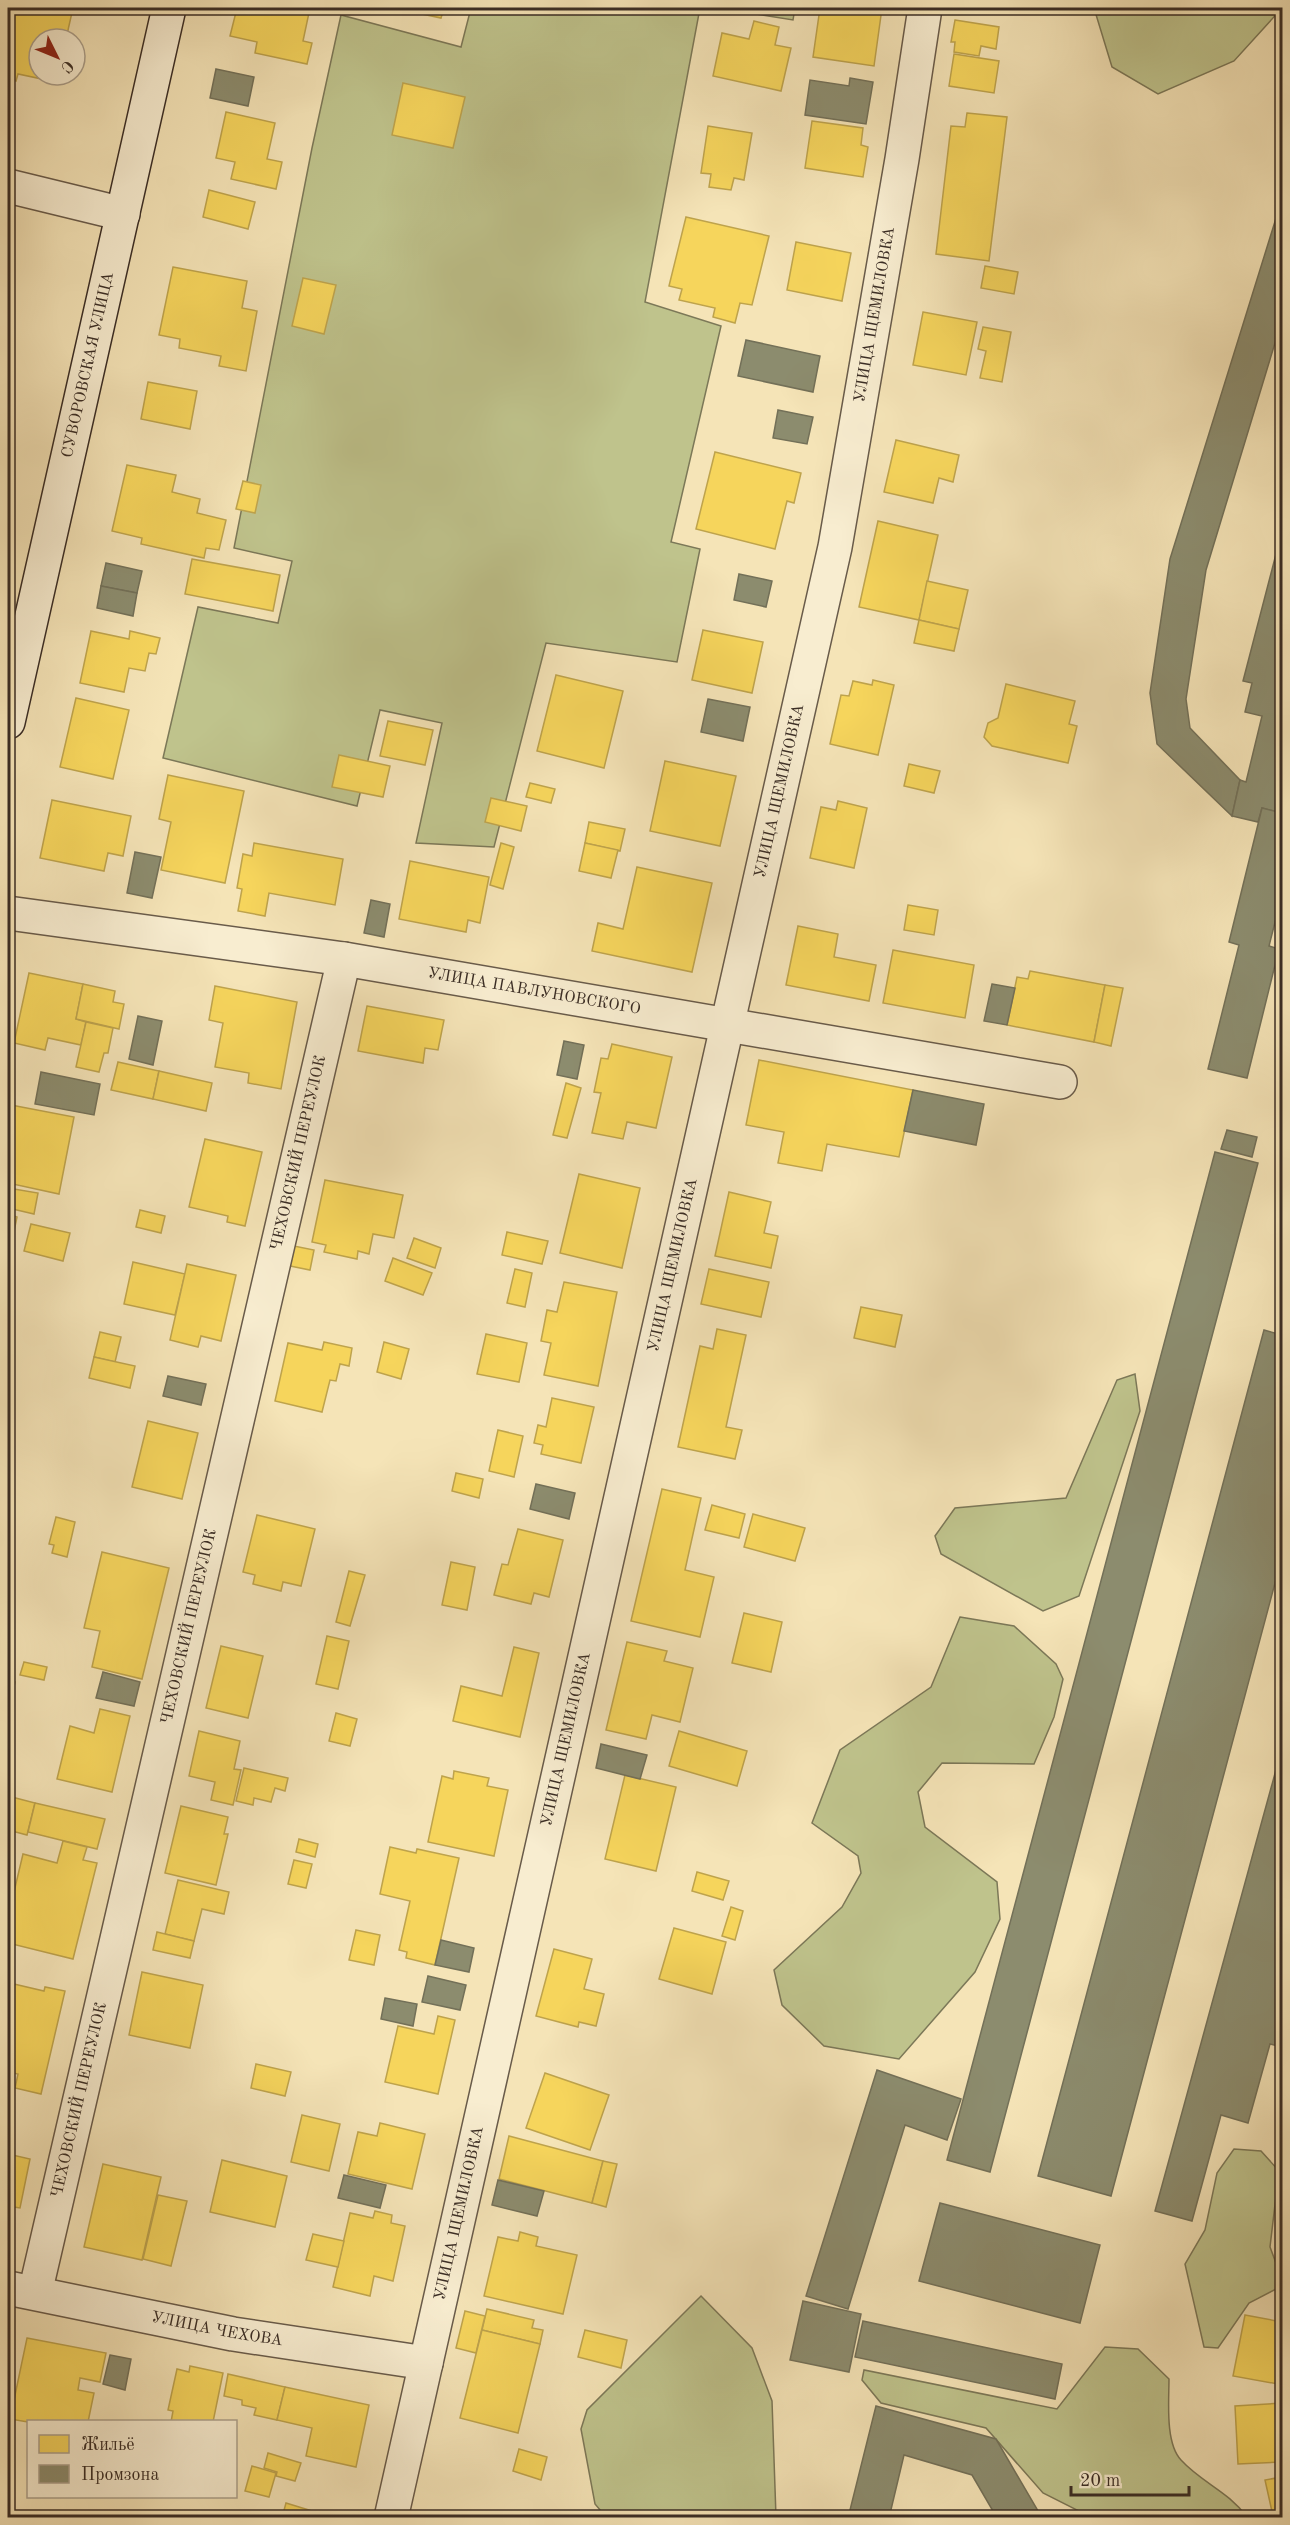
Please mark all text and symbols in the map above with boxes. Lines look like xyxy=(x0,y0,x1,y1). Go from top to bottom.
north arrow xyxy=(27,27,87,87)
text: С xyxy=(57,57,76,75)
street label: УЛИЦА ЩЕМИЛОВКА xyxy=(852,226,898,404)
street label: СУВОРОВСКАЯ УЛИЦА xyxy=(60,271,117,459)
street label: УЛИЦА ЩЕМИЛОВКА xyxy=(753,703,807,880)
street label: УЛИЦА ПАВЛУНОВСКОГО xyxy=(426,965,642,1018)
street label: ЧЕХОВСКИЙ ПЕРЕУЛОК xyxy=(269,1054,329,1252)
street label: УЛИЦА ЩЕМИЛОВКА xyxy=(646,1177,701,1354)
street label: ЧЕХОВСКИЙ ПЕРЕУЛОК xyxy=(159,1527,220,1726)
street label: УЛИЦА ЩЕМИЛОВКА xyxy=(539,1651,594,1828)
street label: ЧЕХОВСКИЙ ПЕРЕУЛОК xyxy=(49,2001,110,2199)
street label: УЛИЦА ЩЕМИЛОВКА xyxy=(432,2125,487,2302)
street label: УЛИЦА ЧЕХОВА xyxy=(150,2309,284,2349)
legend xyxy=(27,2420,237,2498)
text: Жильё xyxy=(81,2436,135,2454)
scale bar xyxy=(1071,2459,1190,2497)
text: Промзона xyxy=(81,2466,159,2484)
text: 20 m xyxy=(1080,2472,1120,2490)

